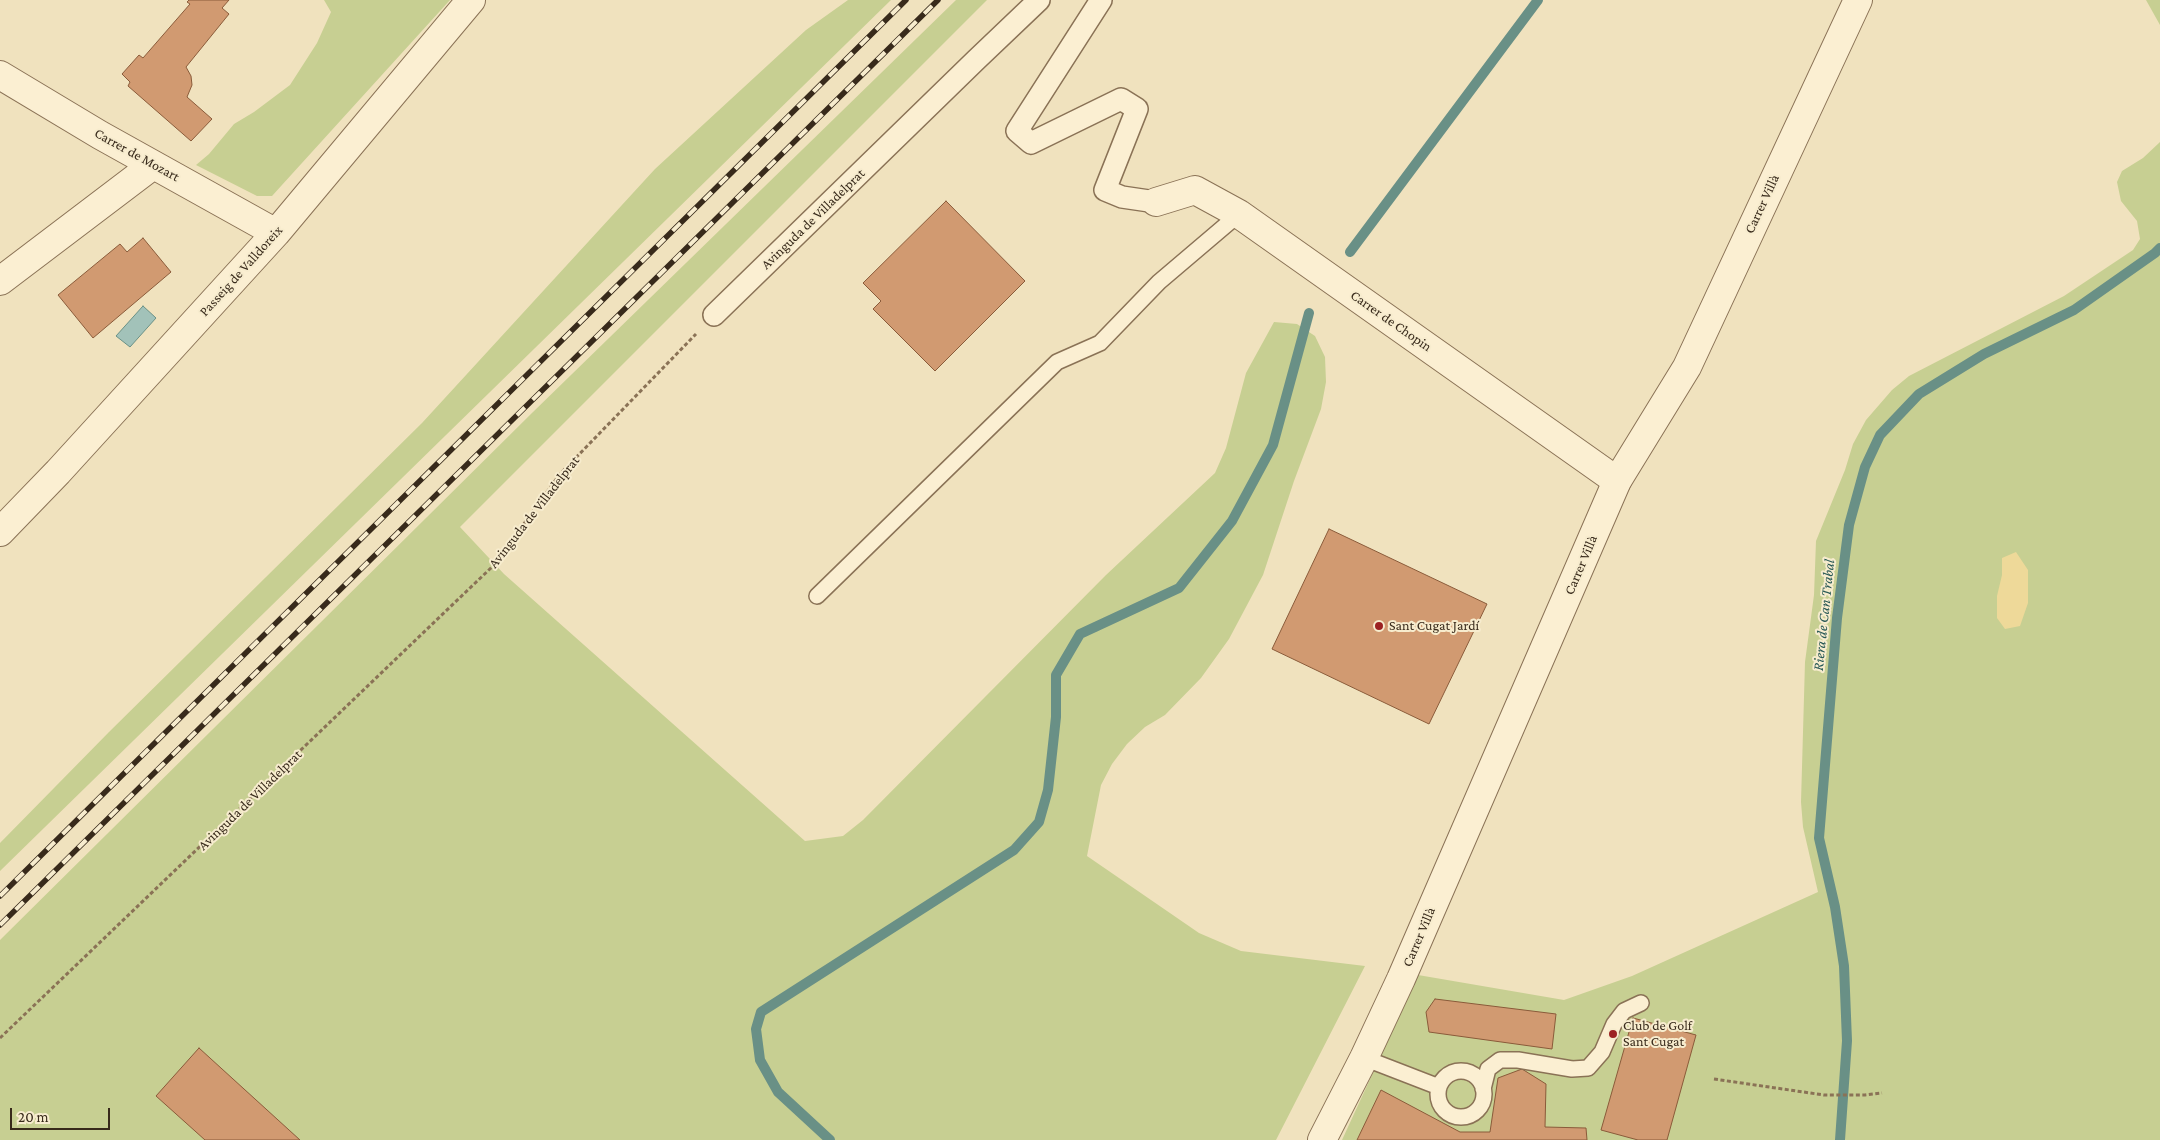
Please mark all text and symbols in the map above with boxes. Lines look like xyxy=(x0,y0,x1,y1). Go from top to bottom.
street label: Carrer de Mozart xyxy=(91,125,183,185)
street label: Avinguda de Villadelprat xyxy=(758,165,868,273)
street label: Carrer Villà xyxy=(1741,172,1783,236)
street label: Passeig de Valldoreix xyxy=(196,222,286,320)
street label: Carrer de Chopin xyxy=(1347,287,1435,355)
street label: Avinguda de Villadelprat xyxy=(485,453,583,571)
street label: Carrer Villà xyxy=(1561,533,1601,597)
water label: Riera de Can Trabal xyxy=(1809,558,1839,672)
place label: Sant Cugat Jardí xyxy=(1389,618,1479,634)
marker: Sant Cugat Jardí xyxy=(1373,620,1385,632)
street label: Avinguda de Villadelprat xyxy=(195,746,305,854)
street label: Carrer Villà xyxy=(1399,905,1439,969)
place label: Club de Golf Sant Cugat xyxy=(1623,1018,1692,1050)
marker: Club de Golf Sant Cugat xyxy=(1607,1028,1619,1040)
scale bar xyxy=(12,1098,112,1130)
text: 20 m xyxy=(18,1109,49,1125)

